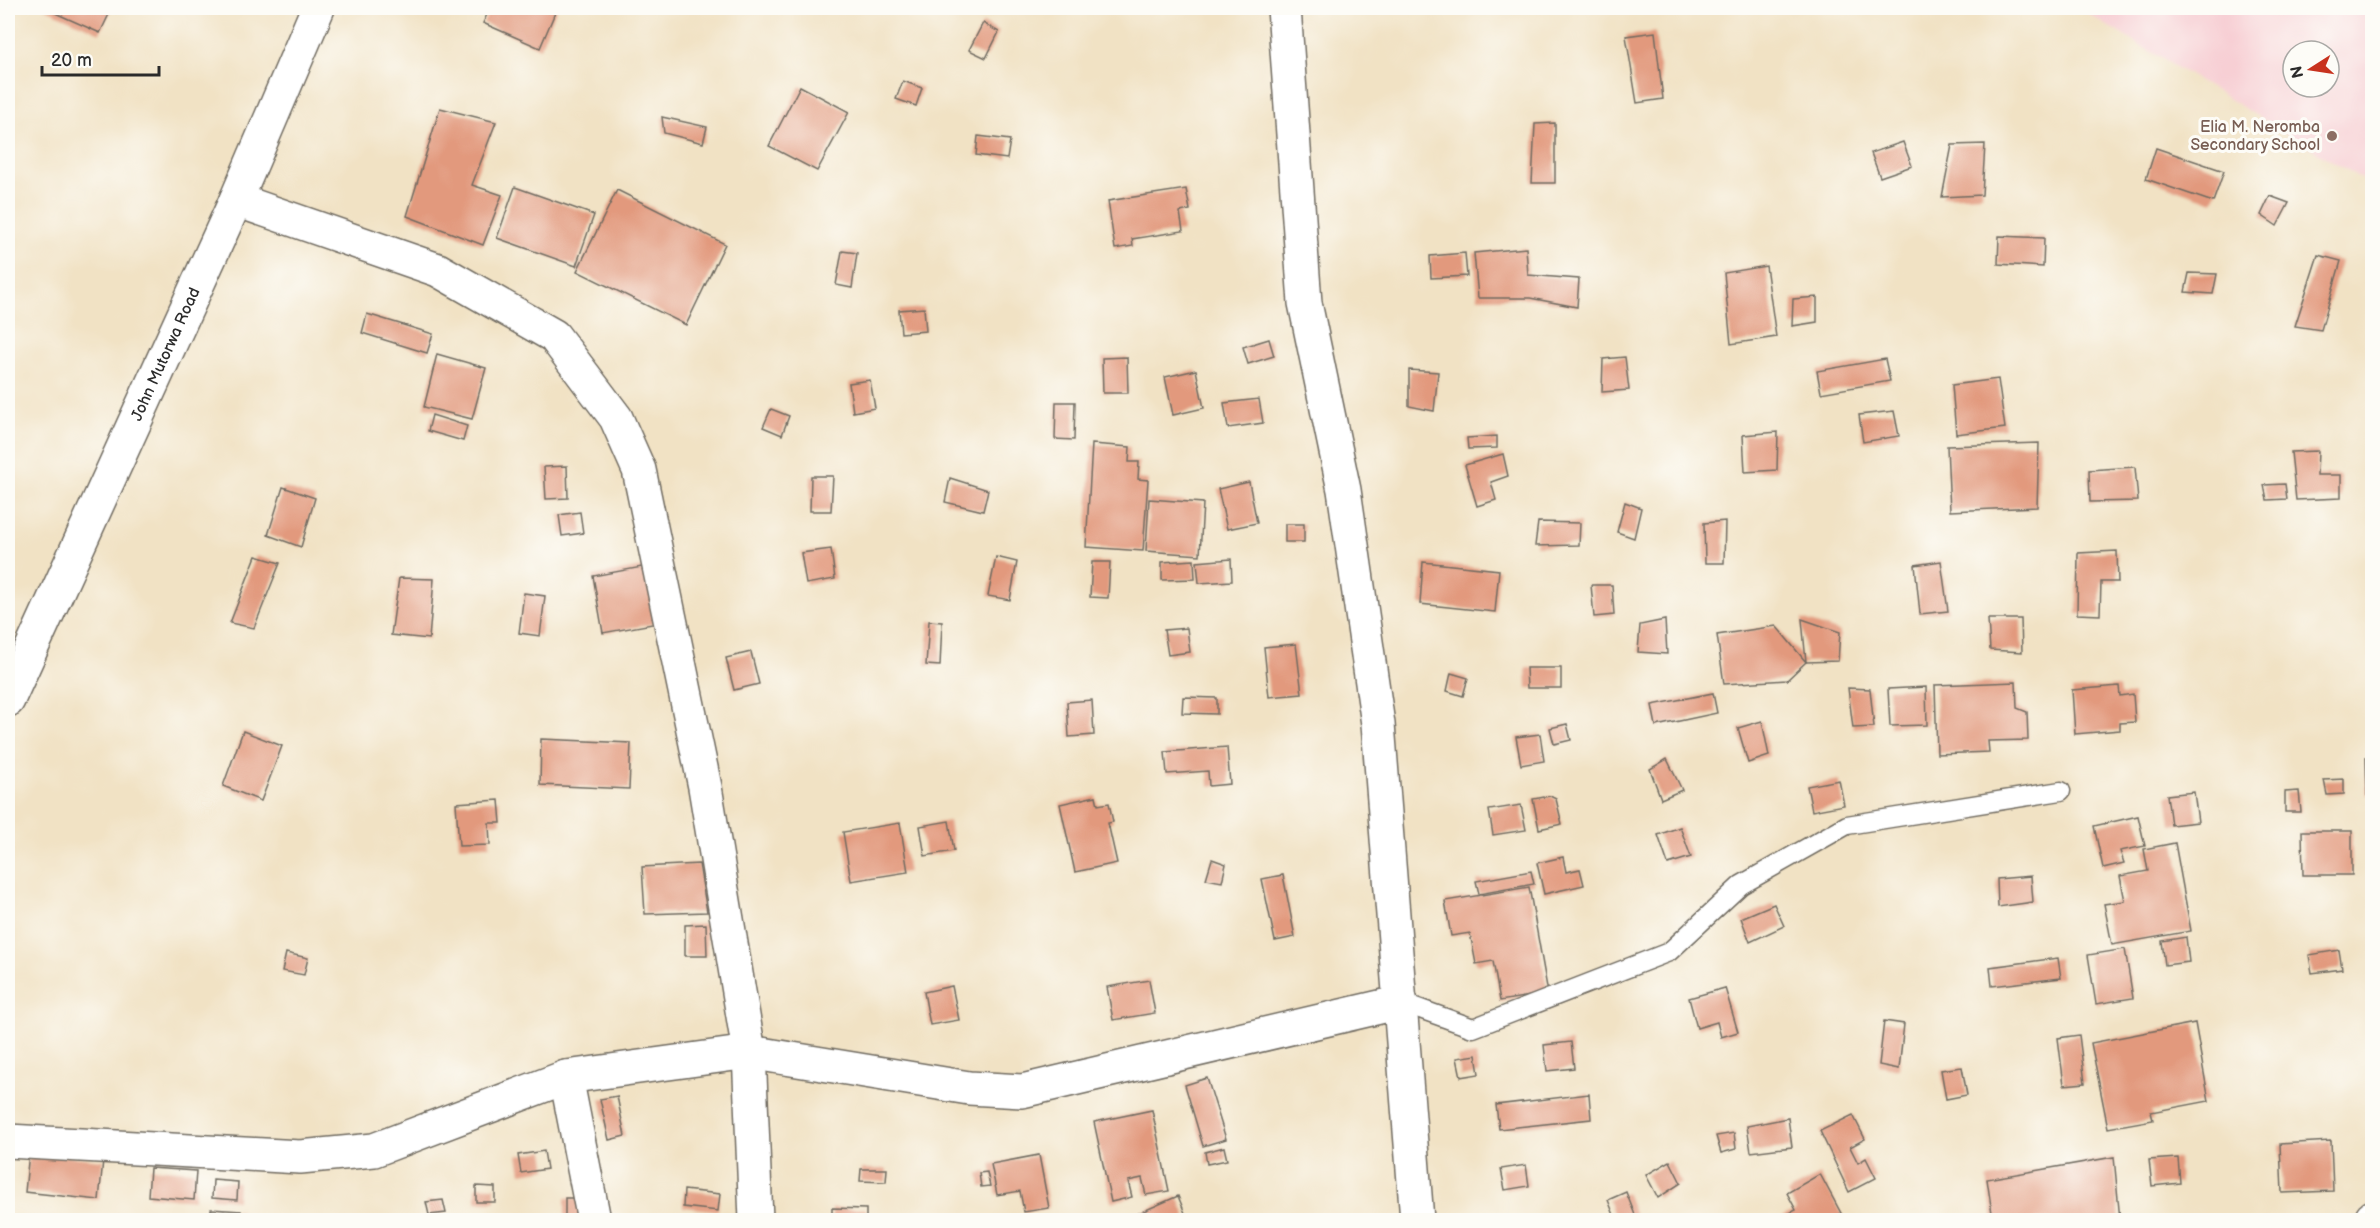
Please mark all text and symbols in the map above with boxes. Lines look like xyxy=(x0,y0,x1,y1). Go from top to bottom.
scale bar xyxy=(42,39,159,77)
north arrow xyxy=(2281,39,2341,99)
text: 20 m xyxy=(51,50,92,71)
text: N xyxy=(2287,64,2308,80)
place label: Elia M. Neromba Secondary School xyxy=(2190,118,2320,155)
marker: Elia M. Neromba Secondary School xyxy=(2325,129,2339,143)
street label: John Mutorwa Road xyxy=(127,285,204,424)

